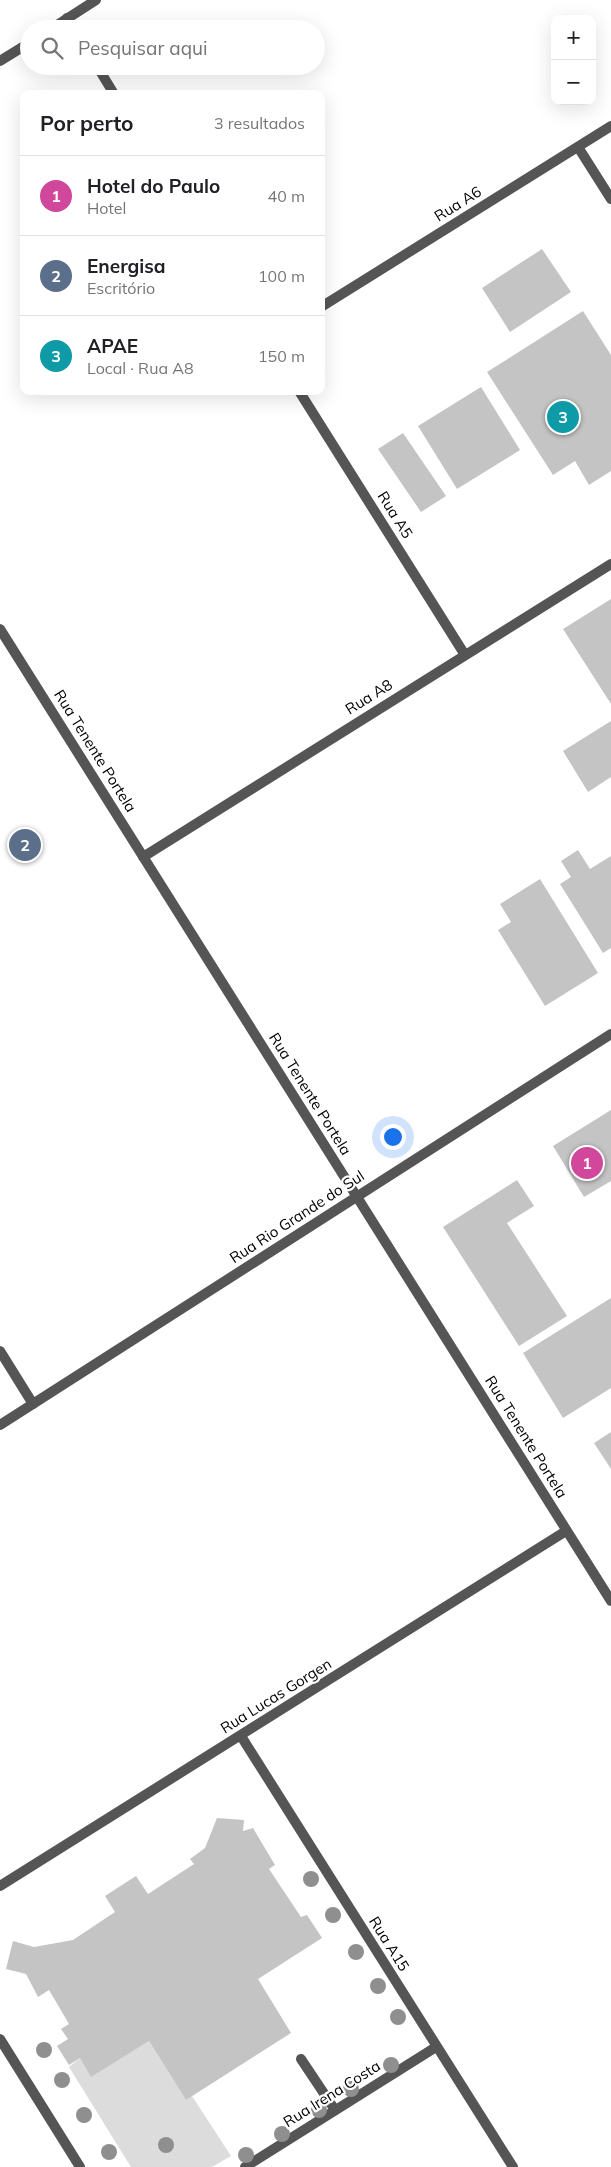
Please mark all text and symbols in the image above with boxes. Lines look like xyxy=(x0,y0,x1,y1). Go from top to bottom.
map controls xyxy=(551,15,596,105)
button: + xyxy=(551,15,596,60)
search box xyxy=(20,20,325,75)
icon: search xyxy=(38,34,66,62)
text: Pesquisar aqui xyxy=(78,36,208,60)
button: − xyxy=(551,60,596,105)
text: Por perto xyxy=(40,110,134,136)
text: 3 resultados xyxy=(214,113,305,133)
text: Hotel do Paulo xyxy=(87,174,220,198)
street label: Rua A6 xyxy=(431,182,485,225)
text: 1 xyxy=(51,186,61,206)
text: 40 m xyxy=(268,186,305,206)
text: Hotel xyxy=(87,198,126,218)
text: Energisa xyxy=(87,254,166,278)
text: 2 xyxy=(51,266,61,286)
text: 100 m xyxy=(258,266,305,286)
text: Escritório xyxy=(87,278,155,298)
text: APAE xyxy=(87,334,138,358)
text: 3 xyxy=(51,346,61,366)
text: 150 m xyxy=(258,346,305,366)
text: Local · Rua A8 xyxy=(87,358,194,378)
pin: 3 xyxy=(547,398,579,436)
street label: Rua A5 xyxy=(374,488,417,542)
street label: Rua A8 xyxy=(342,675,396,718)
street label: Rua Tenente Portela xyxy=(50,686,141,815)
pin: 2 xyxy=(9,826,41,864)
street label: Rua Tenente Portela xyxy=(265,1029,356,1158)
your location xyxy=(380,1124,406,1150)
pin: 1 xyxy=(571,1144,603,1182)
street label: Rua Rio Grande do Sul xyxy=(226,1166,368,1267)
street label: Rua Tenente Portela xyxy=(481,1372,572,1501)
street label: Rua Lucas Gorgen xyxy=(217,1654,335,1737)
street label: Rua A15 xyxy=(365,1913,414,1975)
street label: Rua Irena Costa xyxy=(280,2056,384,2131)

